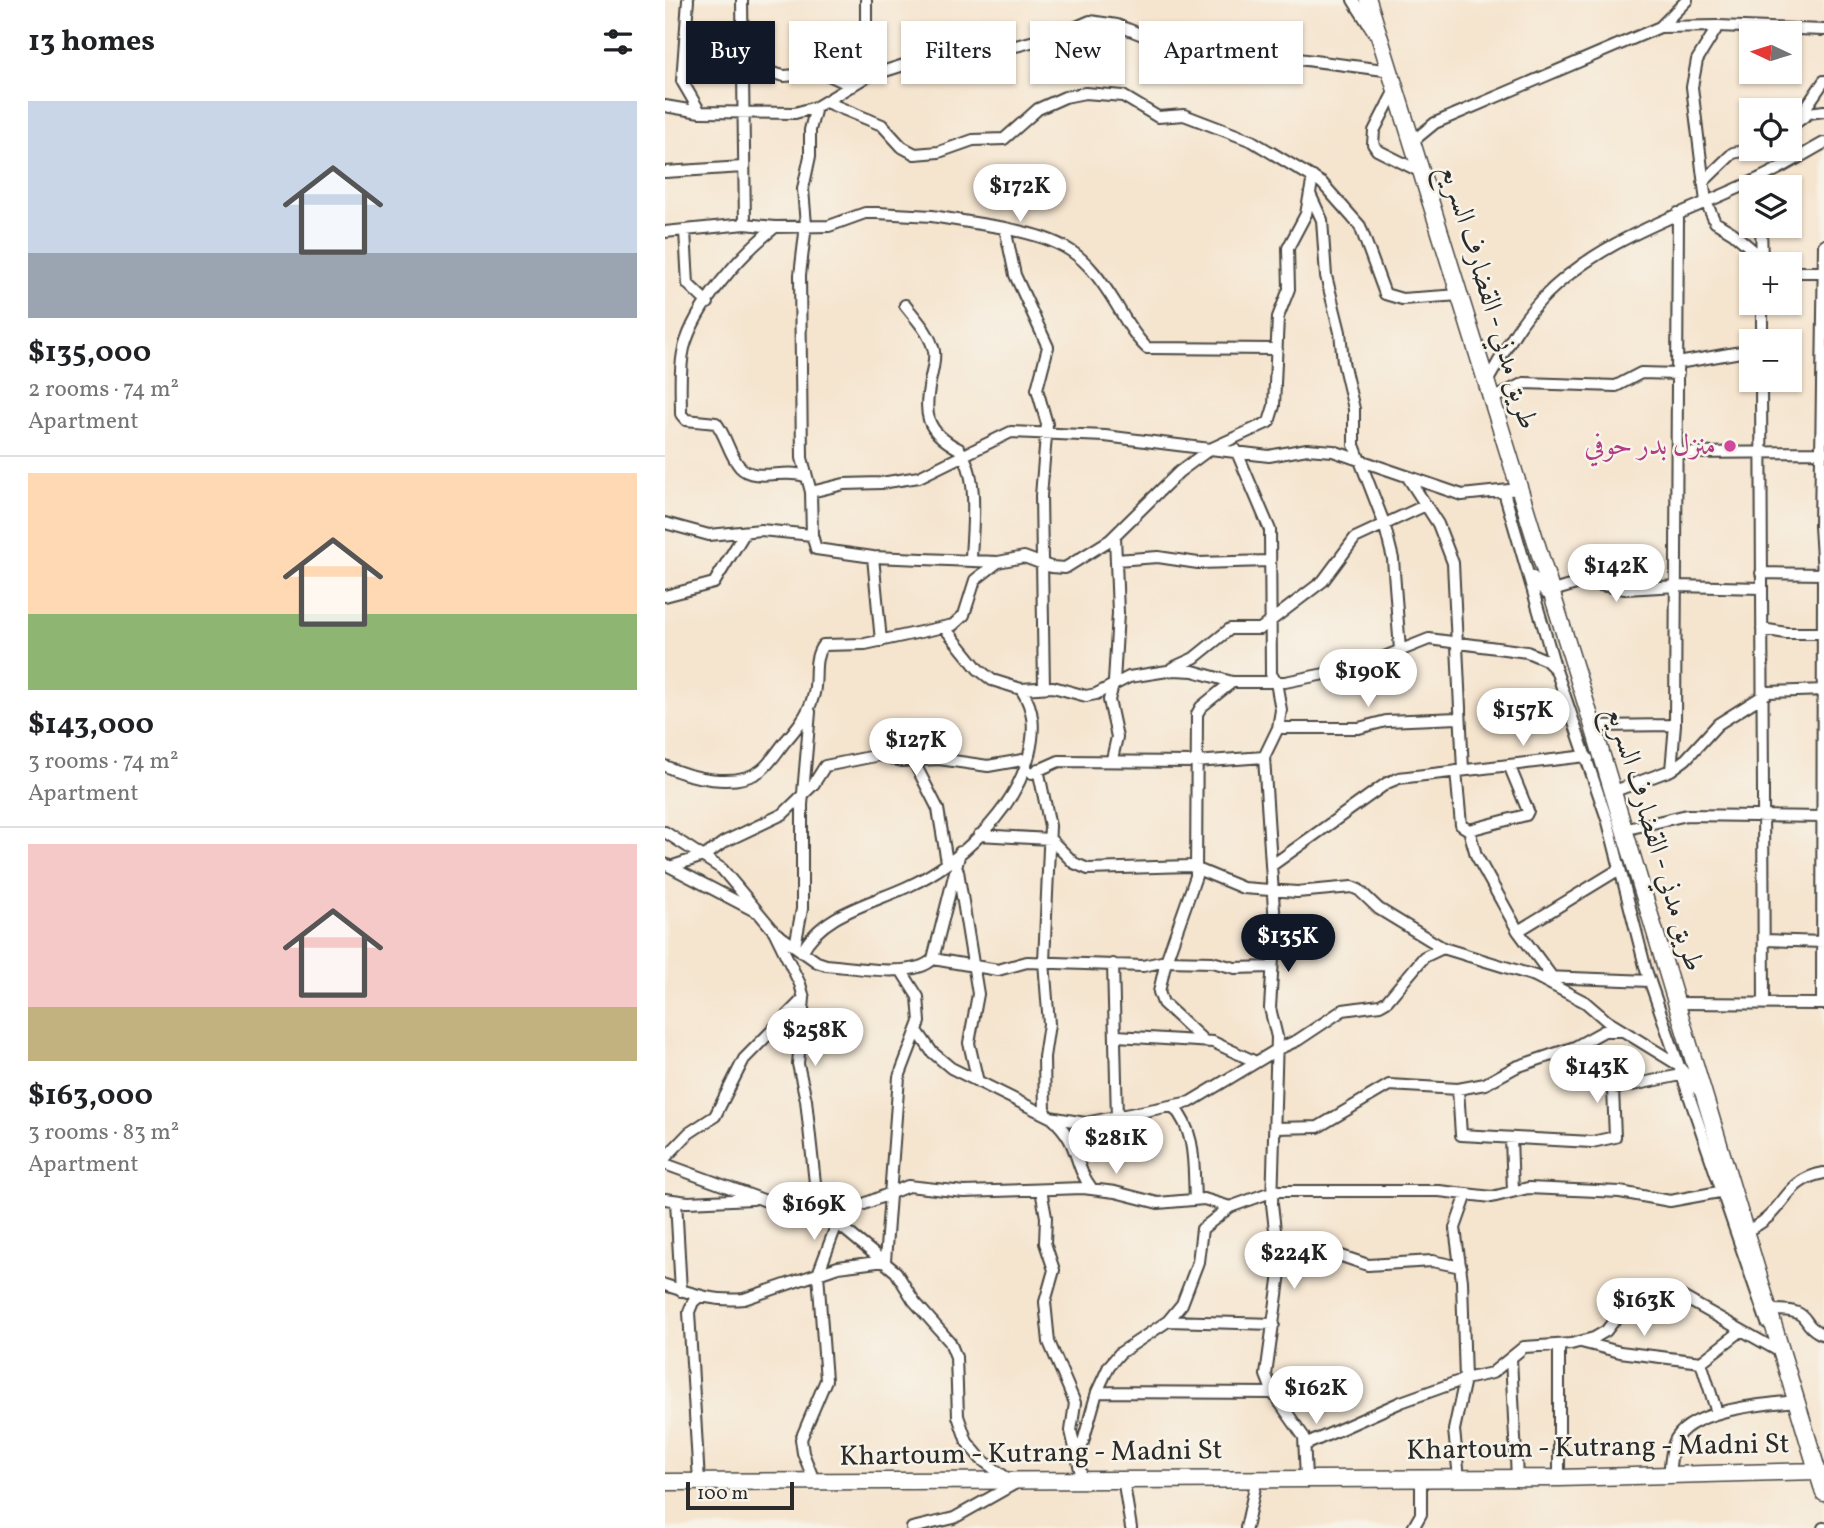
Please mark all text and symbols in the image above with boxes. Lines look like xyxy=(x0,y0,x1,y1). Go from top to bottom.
text: 13 homes xyxy=(28,21,155,63)
chip: Buy xyxy=(686,21,775,84)
chip: Rent xyxy=(789,21,887,84)
chip: Filters xyxy=(901,21,1016,84)
chip: New xyxy=(1030,21,1125,84)
chip: Apartment xyxy=(1139,21,1303,84)
north arrow xyxy=(1739,21,1803,84)
map controls xyxy=(1739,21,1802,392)
icon: filters xyxy=(599,23,637,61)
button: locate xyxy=(1739,98,1802,161)
icon: home xyxy=(270,147,396,273)
street label: طريق مدني - القضارف السريع xyxy=(1425,160,1547,436)
pin: $172K xyxy=(971,164,1069,224)
text: $172K xyxy=(989,171,1051,203)
button: layers xyxy=(1739,175,1802,238)
button: + xyxy=(1739,252,1802,315)
button: − xyxy=(1739,329,1802,392)
text: $135,000 xyxy=(28,332,151,374)
text: 2 rooms · 74 m² xyxy=(28,374,179,406)
text: Apartment xyxy=(28,406,139,438)
place label: منزل بدر حوفي xyxy=(1584,427,1716,467)
marker: منزل بدر حوفي xyxy=(1722,438,1738,454)
icon: home xyxy=(270,519,396,645)
pin: $142K xyxy=(1567,544,1665,604)
text: $142K xyxy=(1584,551,1648,583)
pin: $190K xyxy=(1319,650,1417,709)
text: $190K xyxy=(1335,656,1401,688)
pin: $157K xyxy=(1474,688,1572,748)
text: $157K xyxy=(1493,695,1553,727)
street label: طريق مدني - القضارف السريع xyxy=(1591,702,1713,978)
text: $143,000 xyxy=(28,704,154,746)
pin: $127K xyxy=(867,718,965,778)
text: $127K xyxy=(885,725,947,757)
text: 3 rooms · 74 m² xyxy=(28,746,178,778)
text: Apartment xyxy=(28,778,139,810)
icon: home xyxy=(270,890,396,1016)
pin: $135K xyxy=(1239,914,1337,974)
text: $135K xyxy=(1257,921,1319,953)
pin: $258K xyxy=(766,1009,864,1068)
text: $258K xyxy=(782,1015,848,1047)
pin: $143K xyxy=(1548,1046,1646,1105)
text: $143K xyxy=(1565,1052,1629,1084)
text: $163,000 xyxy=(28,1075,153,1117)
pin: $281K xyxy=(1067,1116,1165,1176)
text: 3 rooms · 83 m² xyxy=(28,1117,179,1149)
text: $281K xyxy=(1084,1123,1148,1155)
text: Apartment xyxy=(28,1149,139,1181)
pin: $169K xyxy=(765,1182,863,1242)
text: $169K xyxy=(782,1189,846,1221)
pin: $224K xyxy=(1245,1232,1343,1291)
text: $224K xyxy=(1260,1238,1328,1270)
pin: $163K xyxy=(1595,1278,1693,1338)
text: $163K xyxy=(1613,1285,1675,1317)
pin: $162K xyxy=(1267,1366,1365,1426)
text: $162K xyxy=(1284,1373,1348,1405)
street label: Khartoum - Kutrang - Madni St xyxy=(1406,1425,1790,1471)
street label: Khartoum - Kutrang - Madni St xyxy=(839,1431,1223,1477)
scale bar xyxy=(686,1479,795,1511)
text: 100 m xyxy=(697,1481,748,1507)

